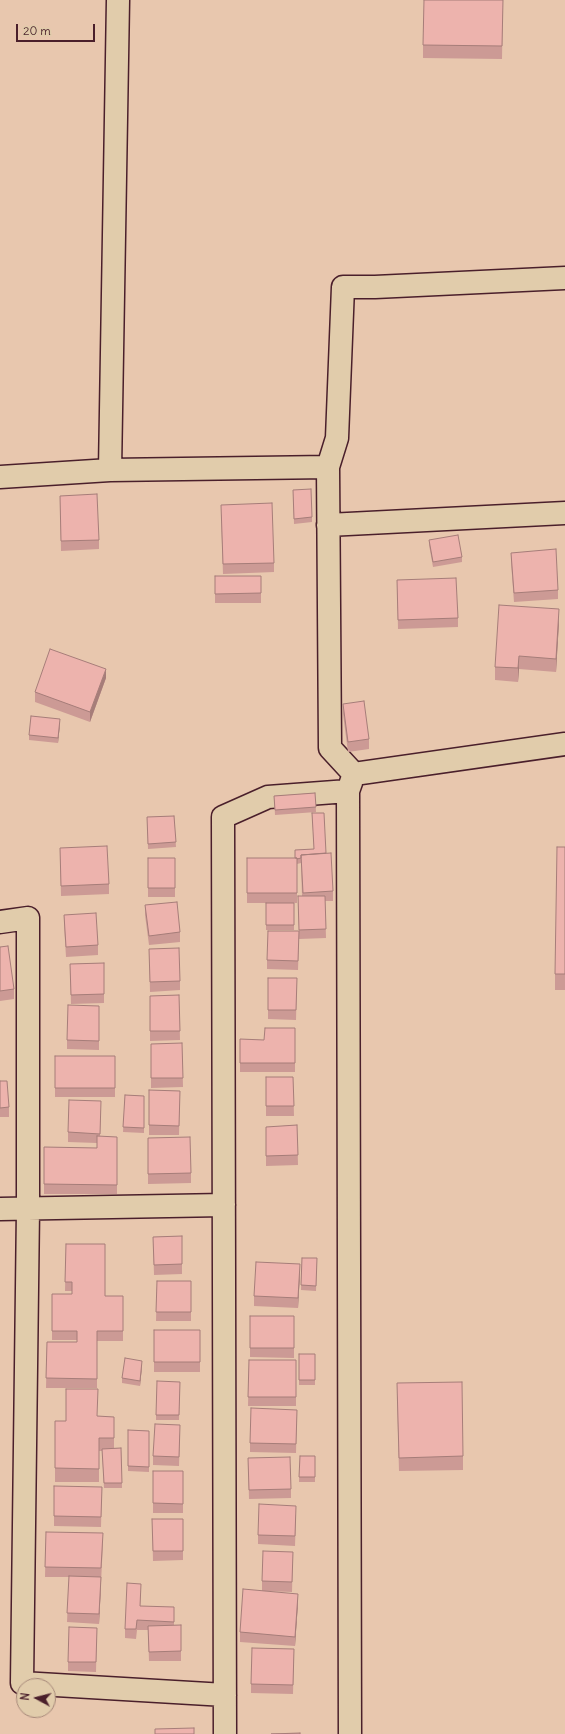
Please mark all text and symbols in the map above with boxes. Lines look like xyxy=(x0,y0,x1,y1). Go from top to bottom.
scale bar xyxy=(18,16,97,42)
text: 20 m xyxy=(23,23,51,38)
north arrow xyxy=(16,1678,56,1718)
text: N xyxy=(18,1692,32,1701)

